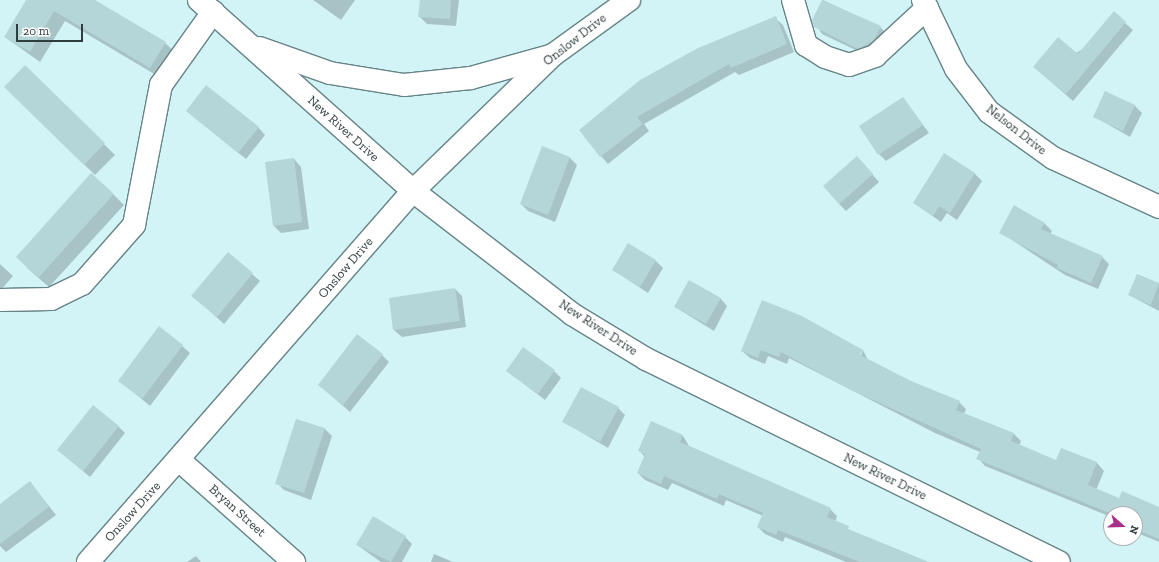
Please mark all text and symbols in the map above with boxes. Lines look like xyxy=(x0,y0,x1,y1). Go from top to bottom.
street label: Onslow Drive xyxy=(540,10,610,70)
scale bar xyxy=(18,16,85,42)
text: 20 m xyxy=(23,24,49,38)
street label: New River Drive xyxy=(304,93,382,165)
street label: Nelson Drive xyxy=(983,102,1049,158)
street label: Onslow Drive xyxy=(315,234,377,302)
street label: New River Drive xyxy=(555,297,641,359)
street label: New River Drive xyxy=(841,450,929,504)
street label: Onslow Drive xyxy=(102,478,164,546)
street label: Bryan Street xyxy=(205,481,269,541)
north arrow xyxy=(1103,506,1143,546)
text: N xyxy=(1126,524,1141,536)

